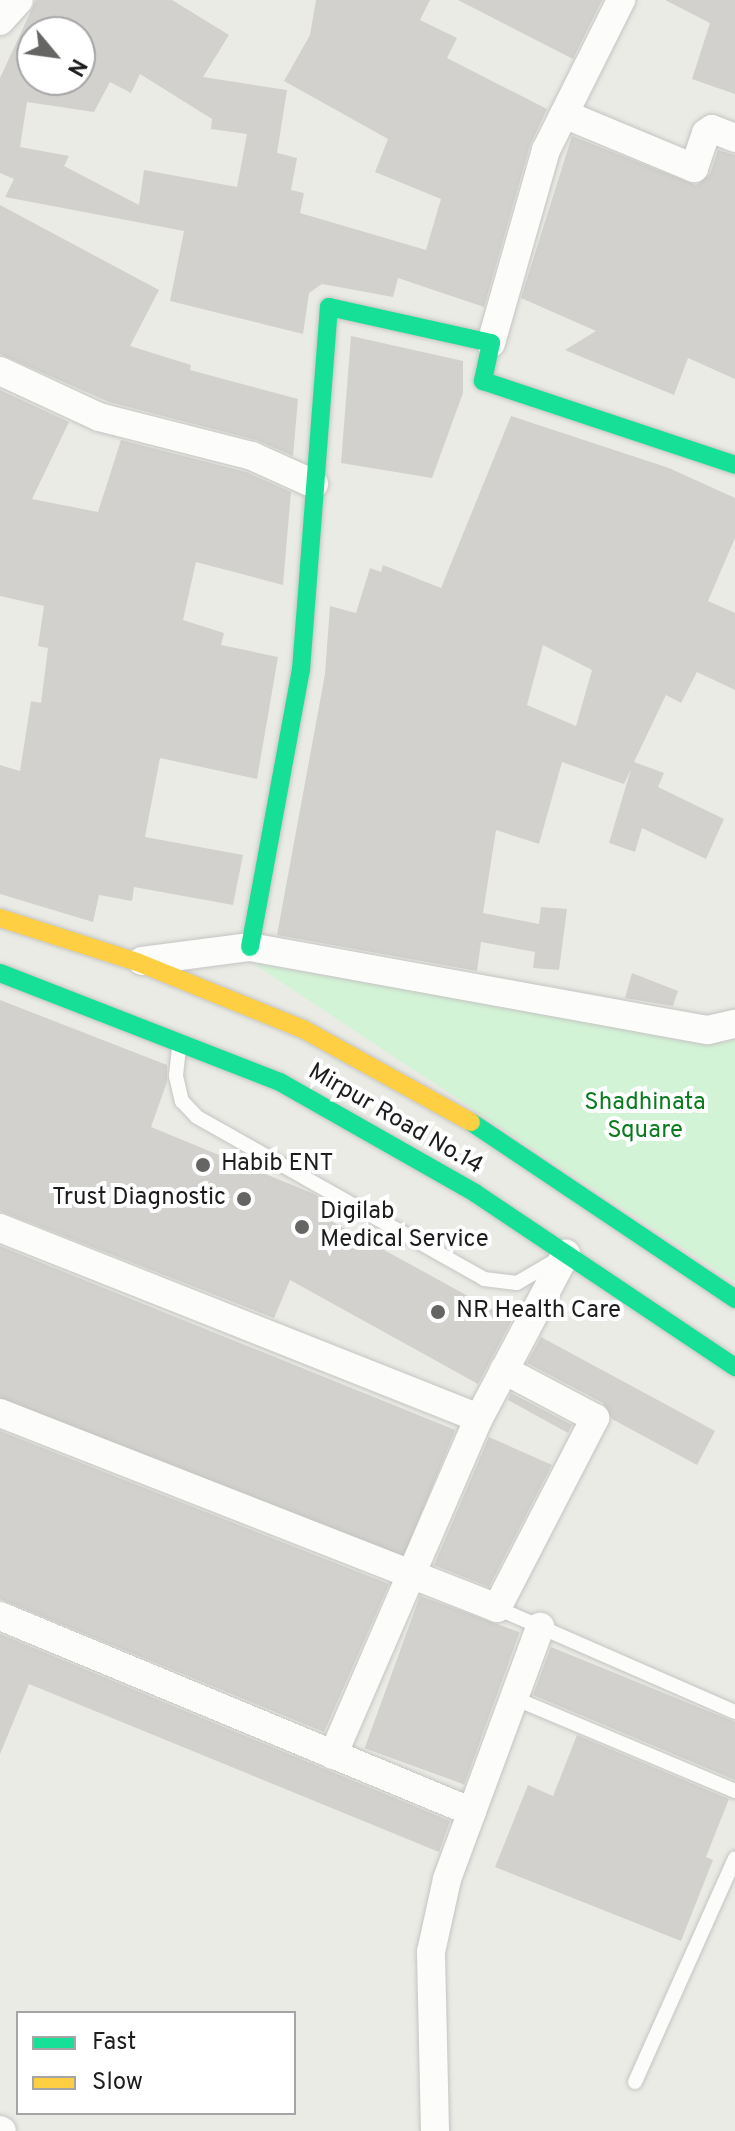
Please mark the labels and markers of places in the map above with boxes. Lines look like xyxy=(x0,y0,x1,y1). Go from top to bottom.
place label: Habib ENT xyxy=(221,1151,334,1179)
marker: Habib ENT xyxy=(192,1154,214,1176)
place label: Trust Diagnostic xyxy=(52,1185,226,1213)
marker: Trust Diagnostic xyxy=(233,1188,255,1210)
place label: Digilab Medical Service xyxy=(320,1199,489,1255)
marker: Digilab Medical Service xyxy=(291,1216,313,1238)
place label: NR Health Care xyxy=(456,1298,621,1326)
marker: NR Health Care xyxy=(427,1301,449,1323)

